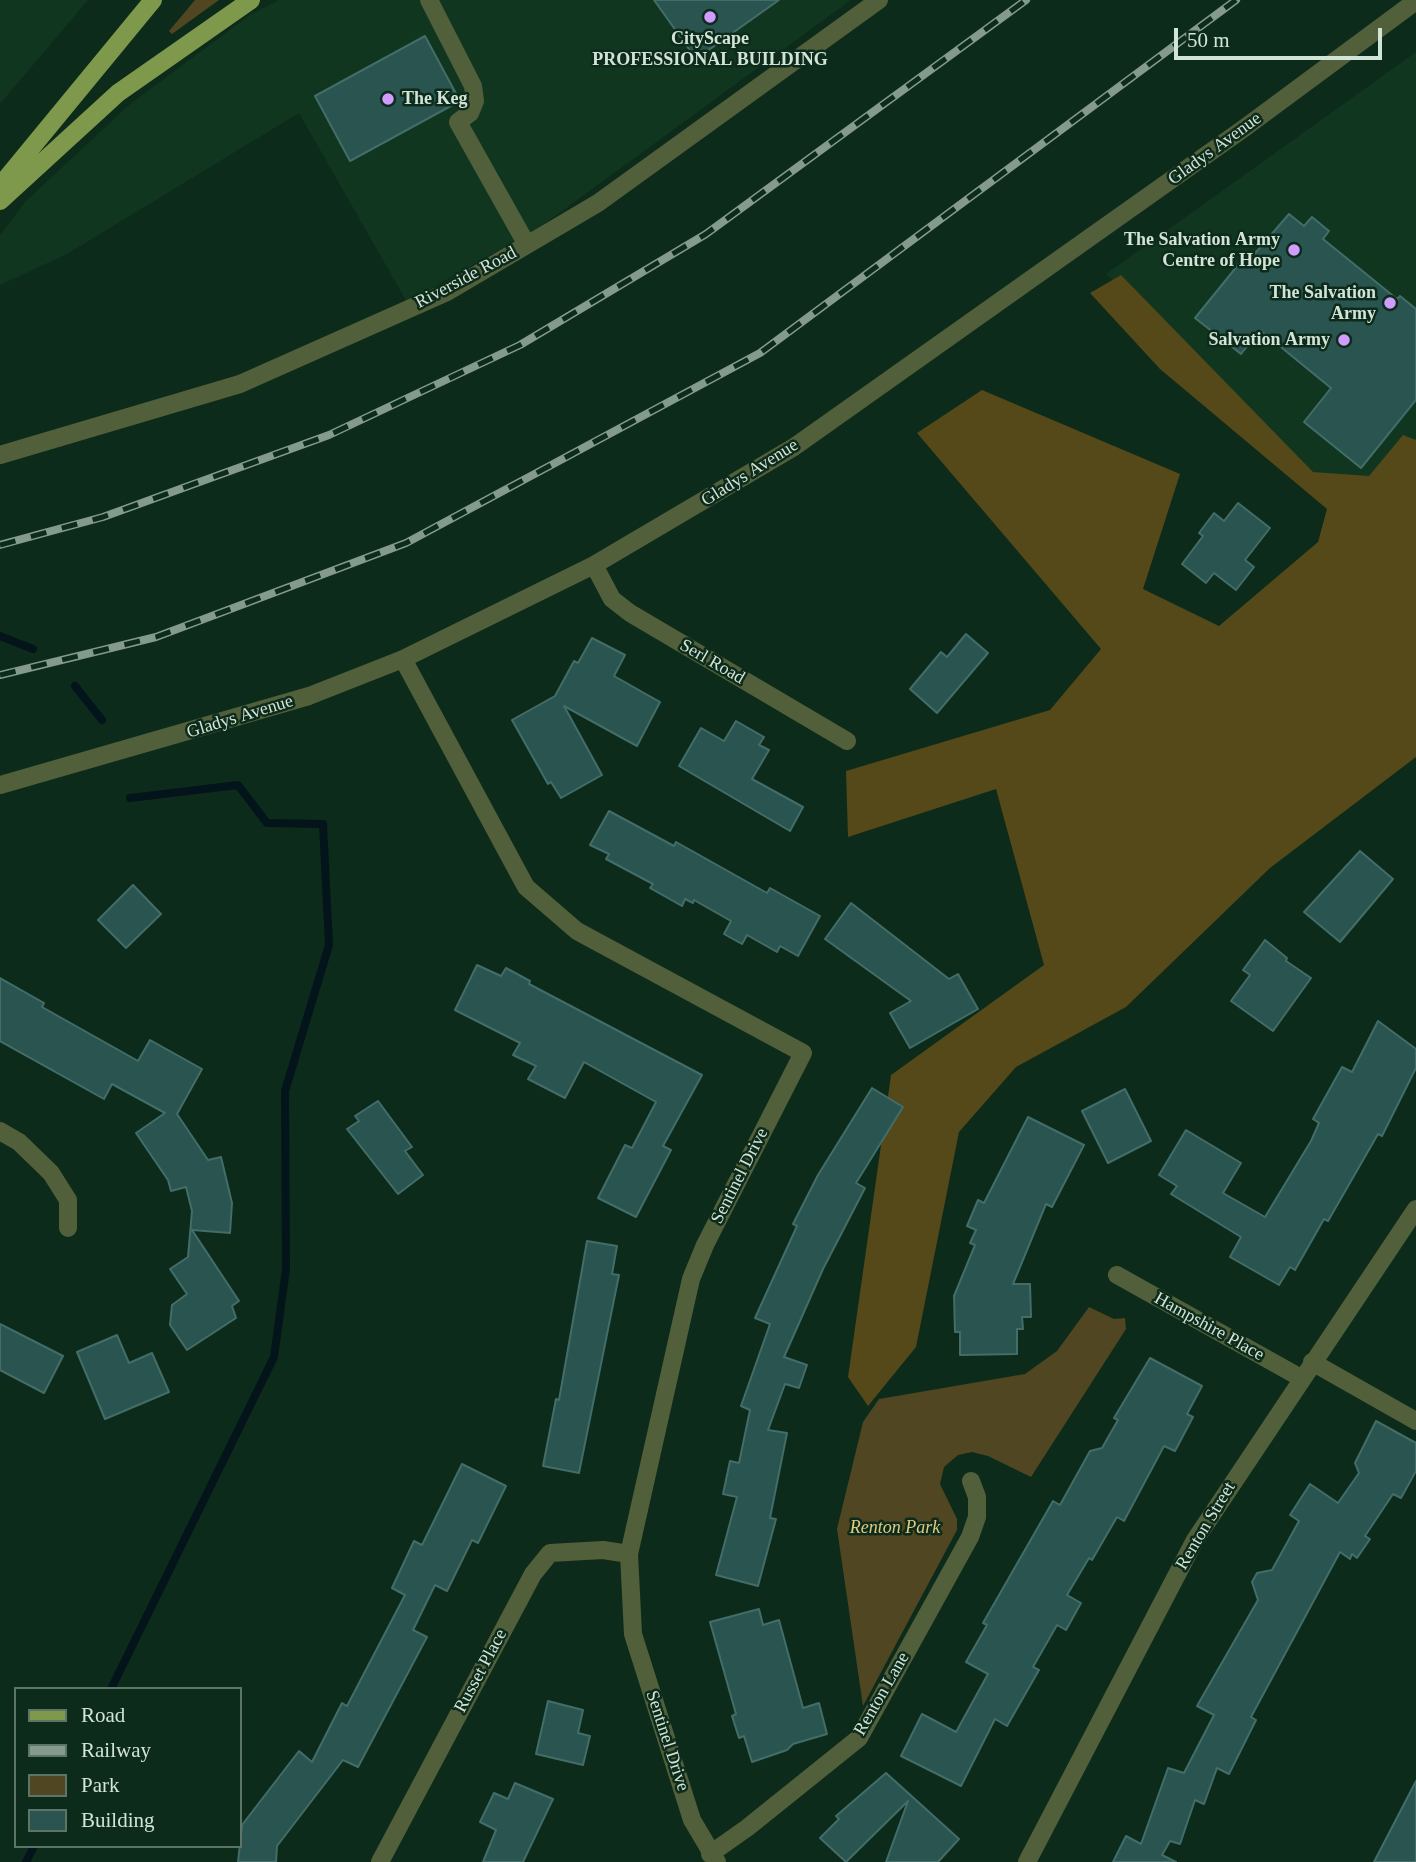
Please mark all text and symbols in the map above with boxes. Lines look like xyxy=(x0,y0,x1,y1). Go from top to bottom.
marker: CityScape PROFESSIONAL BUILDING xyxy=(702,9,718,25)
scale bar xyxy=(1178,14,1386,58)
place label: CityScape PROFESSIONAL BUILDING xyxy=(592,28,828,70)
text: 50 m xyxy=(1187,28,1230,52)
place label: The Keg xyxy=(402,88,467,110)
marker: The Keg xyxy=(380,91,396,107)
street label: Gladys Avenue xyxy=(1164,108,1266,190)
place label: The Salvation Army Centre of Hope xyxy=(1124,229,1280,272)
street label: Riverside Road xyxy=(412,242,520,314)
marker: The Salvation Army Centre of Hope xyxy=(1286,242,1302,258)
place label: The Salvation Army xyxy=(1269,282,1376,324)
marker: The Salvation Army xyxy=(1382,295,1398,311)
place label: Salvation Army xyxy=(1208,329,1330,351)
marker: Salvation Army xyxy=(1336,332,1352,348)
street label: Gladys Avenue xyxy=(698,435,802,511)
street label: Serl Road xyxy=(676,635,748,689)
street label: Gladys Avenue xyxy=(184,691,296,743)
street label: Sentinel Drive xyxy=(707,1125,773,1227)
street label: Hampshire Place xyxy=(1150,1288,1268,1366)
street label: Renton Street xyxy=(1171,1478,1241,1574)
park label: Renton Park xyxy=(850,1517,940,1539)
street label: Russet Place xyxy=(450,1626,512,1716)
street label: Renton Lane xyxy=(850,1649,914,1739)
legend xyxy=(14,1687,242,1848)
street label: Sentinel Drive xyxy=(641,1688,693,1794)
text: Road xyxy=(81,1703,125,1727)
text: Railway xyxy=(81,1738,151,1762)
text: Park xyxy=(81,1773,120,1797)
text: Building xyxy=(81,1808,155,1832)

